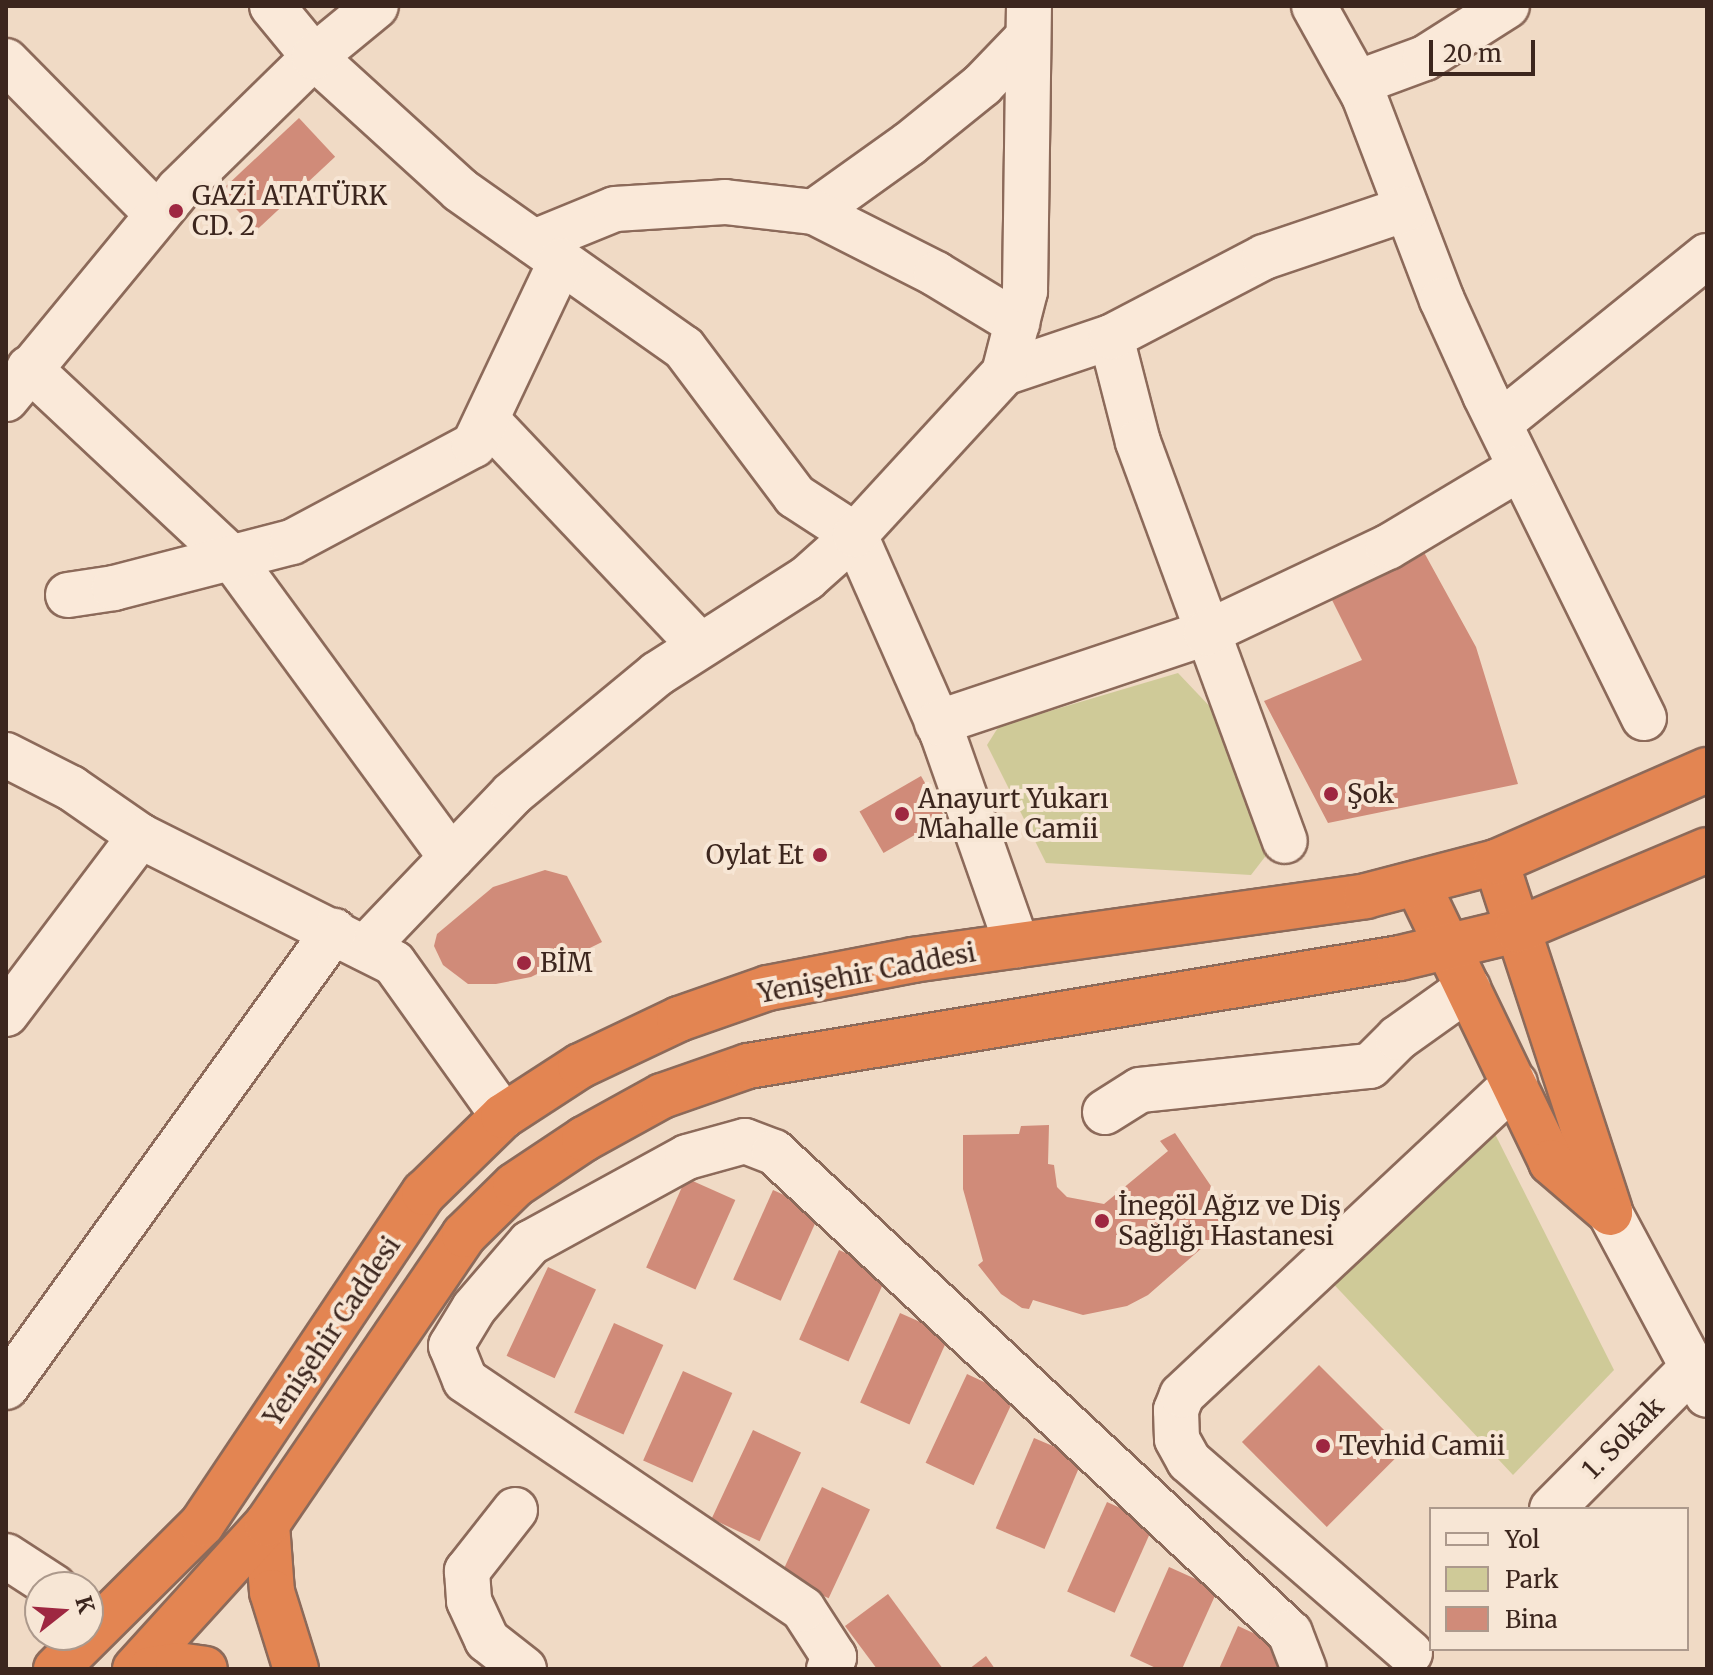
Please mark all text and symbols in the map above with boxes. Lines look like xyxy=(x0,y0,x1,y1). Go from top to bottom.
scale bar xyxy=(1433,24,1539,74)
text: 20 m xyxy=(1443,38,1502,69)
place label: GAZİ ATATÜRK CD. 2 xyxy=(192,180,387,242)
marker: GAZİ ATATÜRK CD. 2 xyxy=(167,202,185,220)
place label: Şok xyxy=(1347,778,1394,810)
place label: Anayurt Yukarı Mahalle Camii xyxy=(918,783,1109,844)
marker: Şok xyxy=(1322,785,1340,803)
marker: Anayurt Yukarı Mahalle Camii xyxy=(893,805,911,823)
place label: Oylat Et xyxy=(706,839,804,871)
marker: Oylat Et xyxy=(811,846,829,864)
street label: Yenişehir Caddesi xyxy=(756,937,978,1009)
place label: BİM xyxy=(540,947,592,979)
marker: BİM xyxy=(515,954,533,972)
place label: İnegöl Ağız ve Diş Sağlığı Hastanesi xyxy=(1118,1190,1341,1252)
marker: İnegöl Ağız ve Diş Sağlığı Hastanesi xyxy=(1093,1212,1111,1230)
street label: Yenişehir Caddesi xyxy=(257,1231,407,1431)
street label: 1. Sokak xyxy=(1576,1391,1670,1485)
place label: Tevhid Camii xyxy=(1339,1430,1505,1462)
marker: Tevhid Camii xyxy=(1314,1437,1332,1455)
legend xyxy=(1429,1507,1689,1651)
text: Yol xyxy=(1505,1524,1540,1555)
text: Park xyxy=(1505,1564,1558,1595)
north arrow xyxy=(24,1571,104,1651)
text: K xyxy=(69,1593,101,1617)
text: Bina xyxy=(1505,1604,1558,1635)

